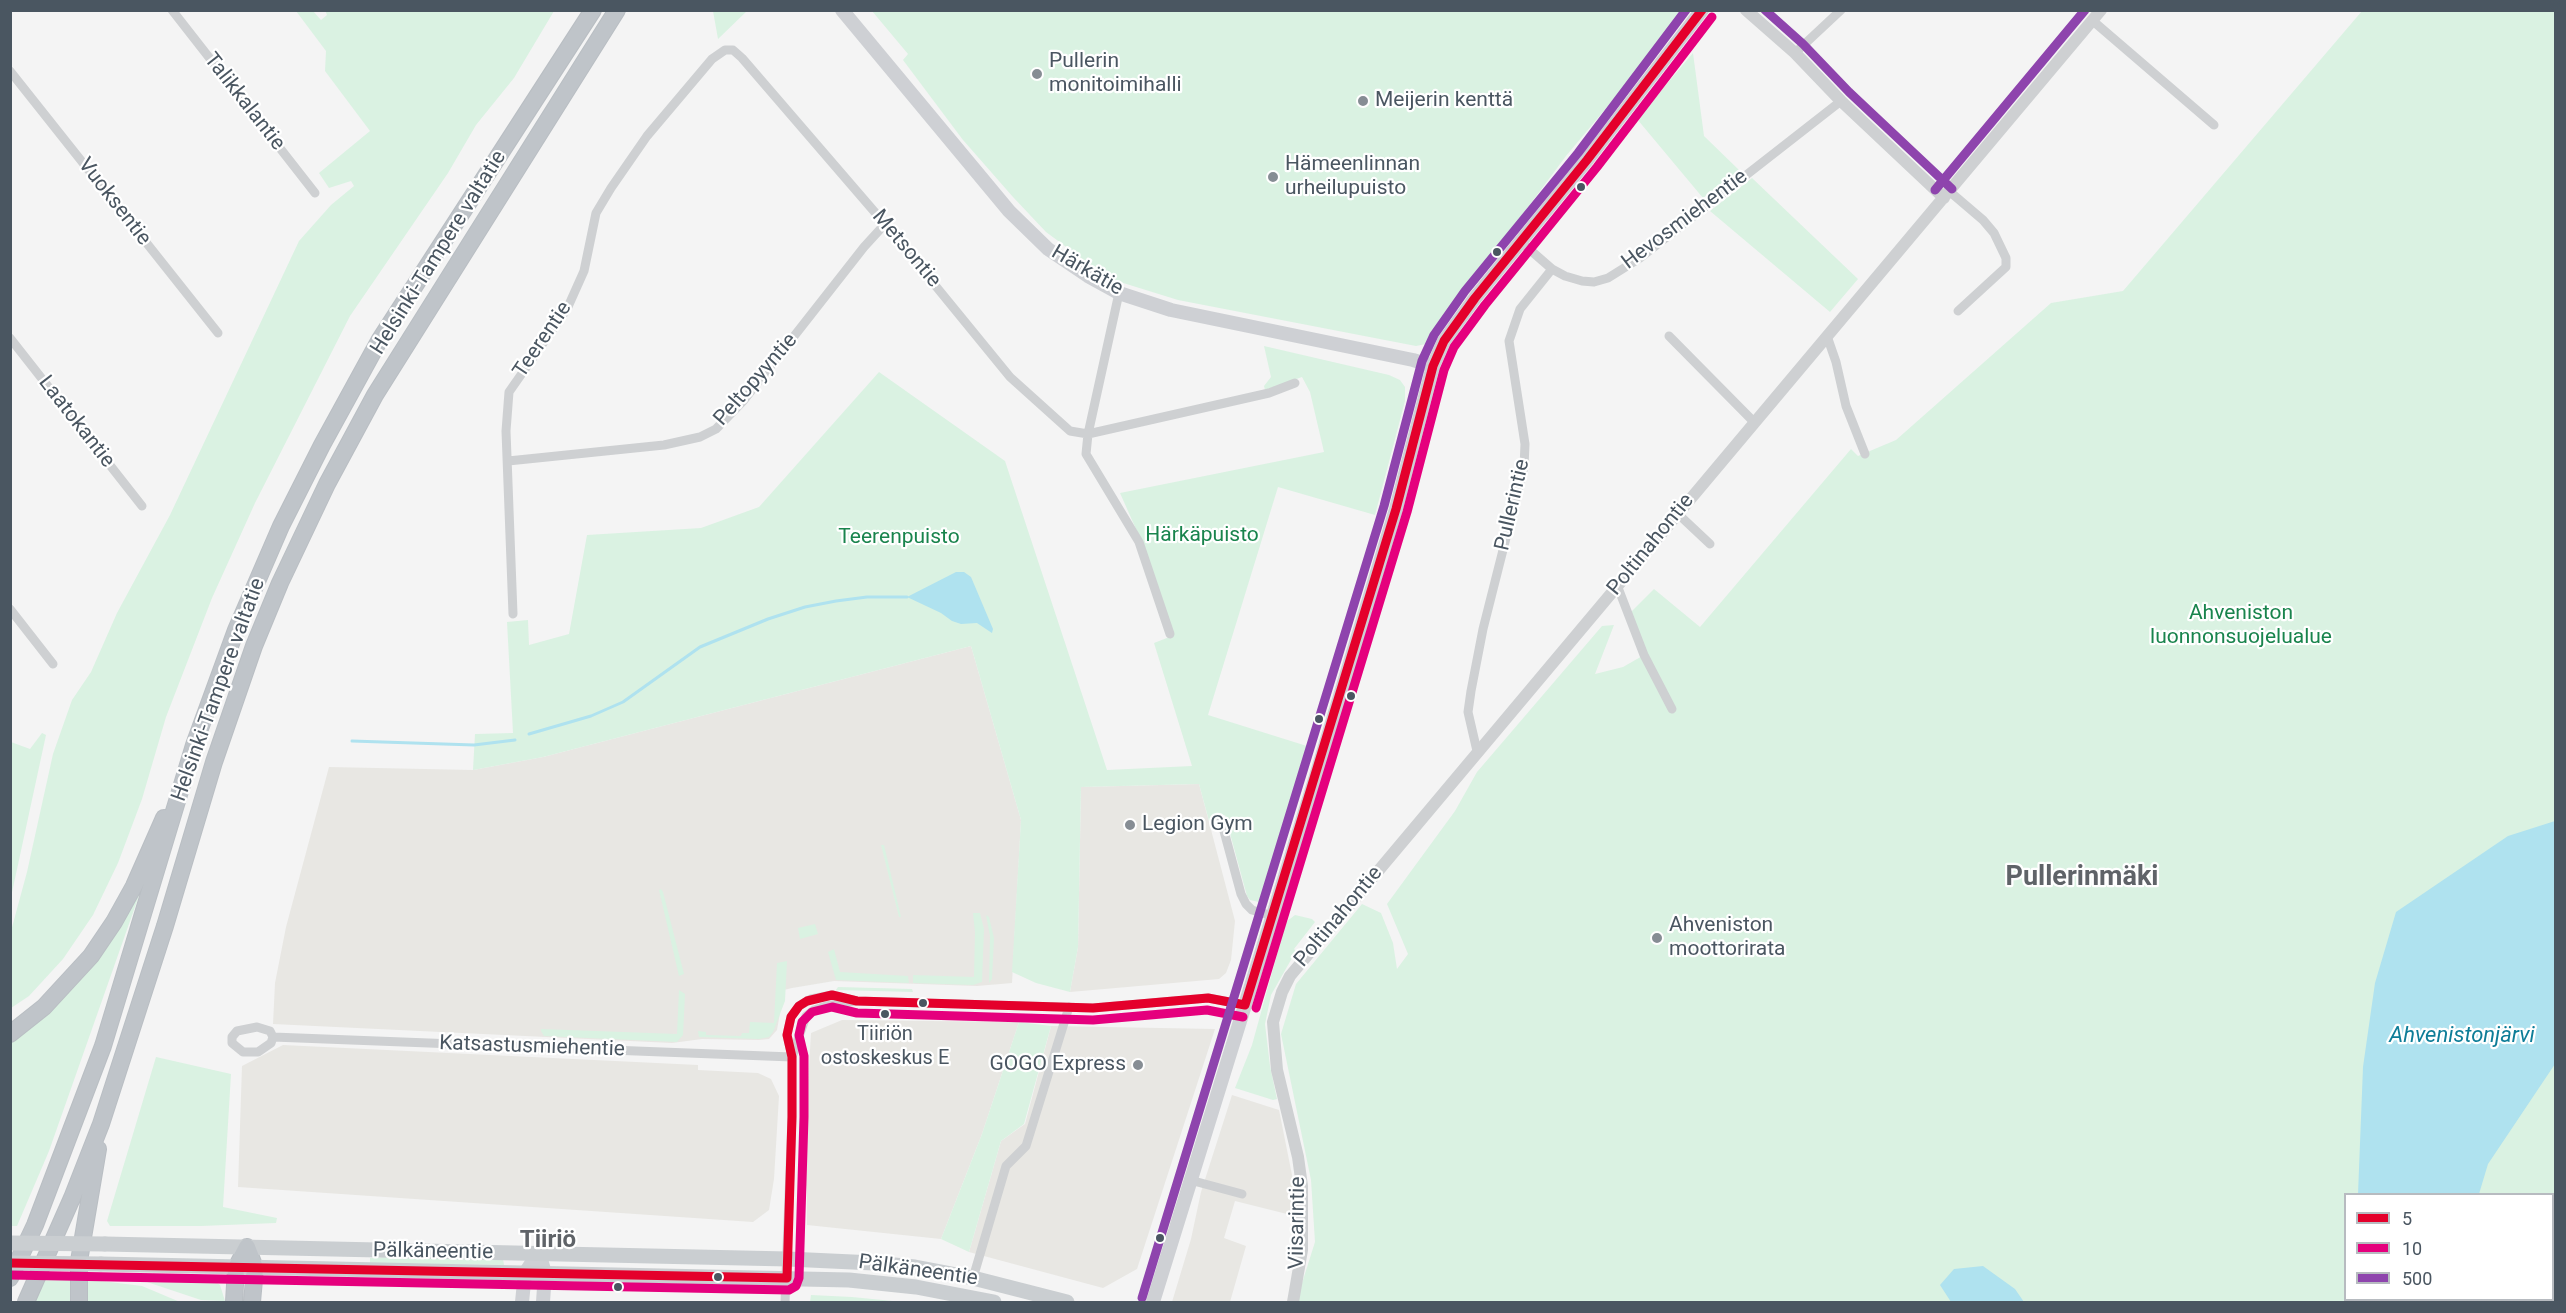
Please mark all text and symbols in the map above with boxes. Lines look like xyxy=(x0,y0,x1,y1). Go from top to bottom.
street label: Talikkalantie xyxy=(198,48,290,156)
place label: Pullerin monitoimihalli xyxy=(1049,49,1182,99)
marker: Pullerin monitoimihalli xyxy=(1030,67,1044,81)
place label: Meijerin kenttä xyxy=(1375,88,1513,114)
marker: Meijerin kenttä xyxy=(1356,94,1370,108)
street label: Helsinki-Tampere valtatie xyxy=(366,146,512,360)
place label: Hämeenlinnan urheilupuisto xyxy=(1285,152,1420,202)
street label: Vuoksentie xyxy=(72,153,156,251)
street label: Hevosmiehentie xyxy=(1617,165,1753,275)
marker: Hämeenlinnan urheilupuisto xyxy=(1266,170,1280,184)
unlabelled marker xyxy=(1575,181,1587,193)
street label: Metsontie xyxy=(866,205,946,293)
street label: Härkätie xyxy=(1047,240,1127,302)
unlabelled marker xyxy=(1491,246,1503,258)
street label: Teerentie xyxy=(508,297,578,383)
street label: Peltopyyntie xyxy=(709,329,803,431)
street label: Laatokantie xyxy=(32,371,120,473)
street label: Pullerintie xyxy=(1490,457,1536,553)
street label: Poltinahontie xyxy=(1602,489,1700,601)
park label: Härkäpuisto xyxy=(1145,523,1259,549)
park label: Teerenpuisto xyxy=(838,525,960,551)
street label: Helsinki-Tampere valtatie xyxy=(167,575,271,805)
park label: Ahveniston luonnonsuojelualue xyxy=(2150,601,2332,651)
unlabelled marker xyxy=(1345,690,1357,702)
unlabelled marker xyxy=(1313,713,1325,725)
place label: Legion Gym xyxy=(1142,812,1253,838)
marker: Legion Gym xyxy=(1123,818,1137,832)
street label: Poltinahontie xyxy=(1290,862,1388,972)
district label: Pullerinmäki xyxy=(2006,862,2158,894)
place label: Ahveniston moottorirata xyxy=(1669,913,1786,963)
marker: Ahveniston moottorirata xyxy=(1650,931,1664,945)
unlabelled marker xyxy=(917,997,929,1009)
marker: Tiiriön ostoskeskus E xyxy=(879,1008,891,1020)
place label: Tiiriön ostoskeskus E xyxy=(821,1023,949,1070)
water label: Ahvenistonjärvi xyxy=(2389,1023,2535,1049)
street label: Katsastusmiehentie xyxy=(439,1031,625,1063)
place label: GOGO Express xyxy=(989,1052,1126,1078)
marker: GOGO Express xyxy=(1131,1058,1145,1072)
street label: Viisarintie xyxy=(1285,1176,1311,1270)
legend xyxy=(2344,1193,2554,1301)
text: 5 xyxy=(2402,1208,2412,1229)
district label: Tiiriö xyxy=(520,1227,576,1255)
unlabelled marker xyxy=(1154,1232,1166,1244)
street label: Pälkäneentie xyxy=(373,1238,493,1266)
text: 10 xyxy=(2402,1238,2422,1259)
street label: Pälkäneentie xyxy=(857,1250,979,1292)
text: 500 xyxy=(2402,1268,2432,1289)
unlabelled marker xyxy=(712,1271,724,1283)
unlabelled marker xyxy=(612,1281,624,1293)

